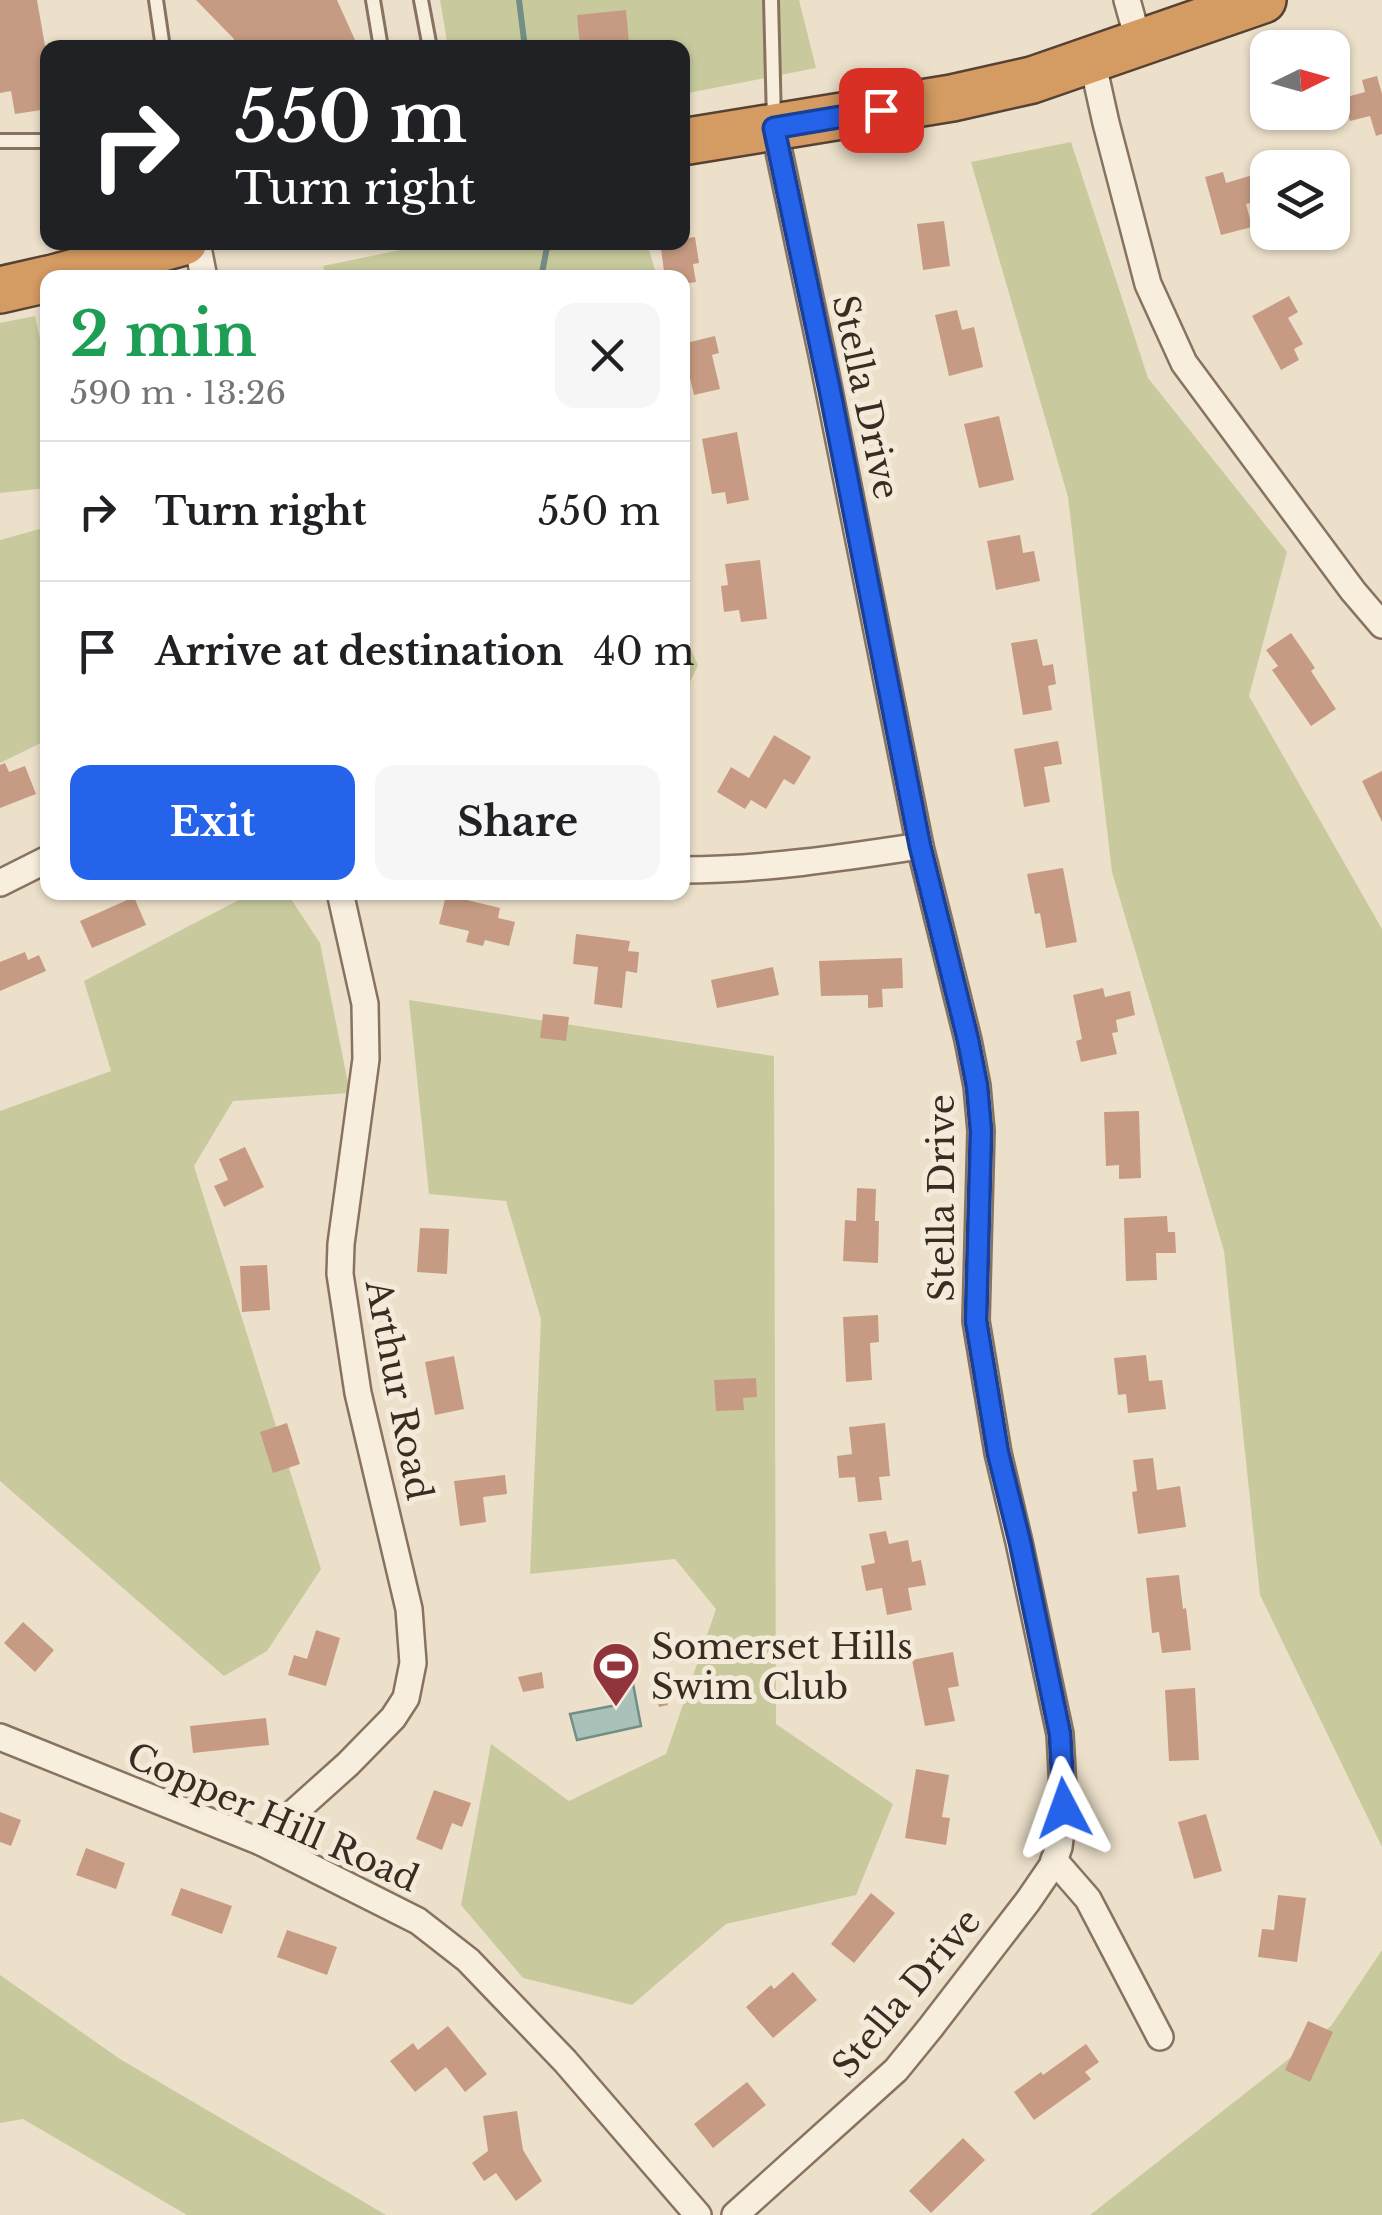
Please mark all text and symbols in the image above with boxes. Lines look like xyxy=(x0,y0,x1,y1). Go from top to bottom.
north arrow xyxy=(1250,30,1350,130)
map controls xyxy=(1250,30,1350,250)
pin xyxy=(839,68,924,153)
text: 550 m xyxy=(235,74,467,161)
icon: right xyxy=(70,80,200,210)
icon: arrive xyxy=(854,83,909,138)
button: layers xyxy=(1250,150,1350,250)
text: Turn right xyxy=(235,160,476,216)
street label: Stella Drive xyxy=(823,291,909,503)
text: 2 min xyxy=(70,298,257,372)
button: close xyxy=(555,303,660,408)
text: 590 m · 13:26 xyxy=(70,373,286,413)
icon: right xyxy=(70,484,125,539)
text: Turn right xyxy=(155,488,366,535)
text: 550 m xyxy=(538,488,660,535)
icon: arrive xyxy=(70,624,125,679)
text: Arrive at destination xyxy=(155,628,564,675)
text: 40 m xyxy=(594,628,695,675)
button: Exit xyxy=(70,765,355,880)
button: Share xyxy=(375,765,660,880)
street label: Stella Drive xyxy=(920,1094,963,1302)
street label: Arthur Road xyxy=(356,1275,441,1504)
place label: Somerset Hills Swim Club xyxy=(651,1625,913,1708)
sports icon: Somerset Hills Swim Club xyxy=(590,1640,642,1708)
street label: Copper Hill Road xyxy=(121,1733,425,1901)
position arrow xyxy=(1012,1756,1116,1860)
street label: Stella Drive xyxy=(823,1900,989,2086)

